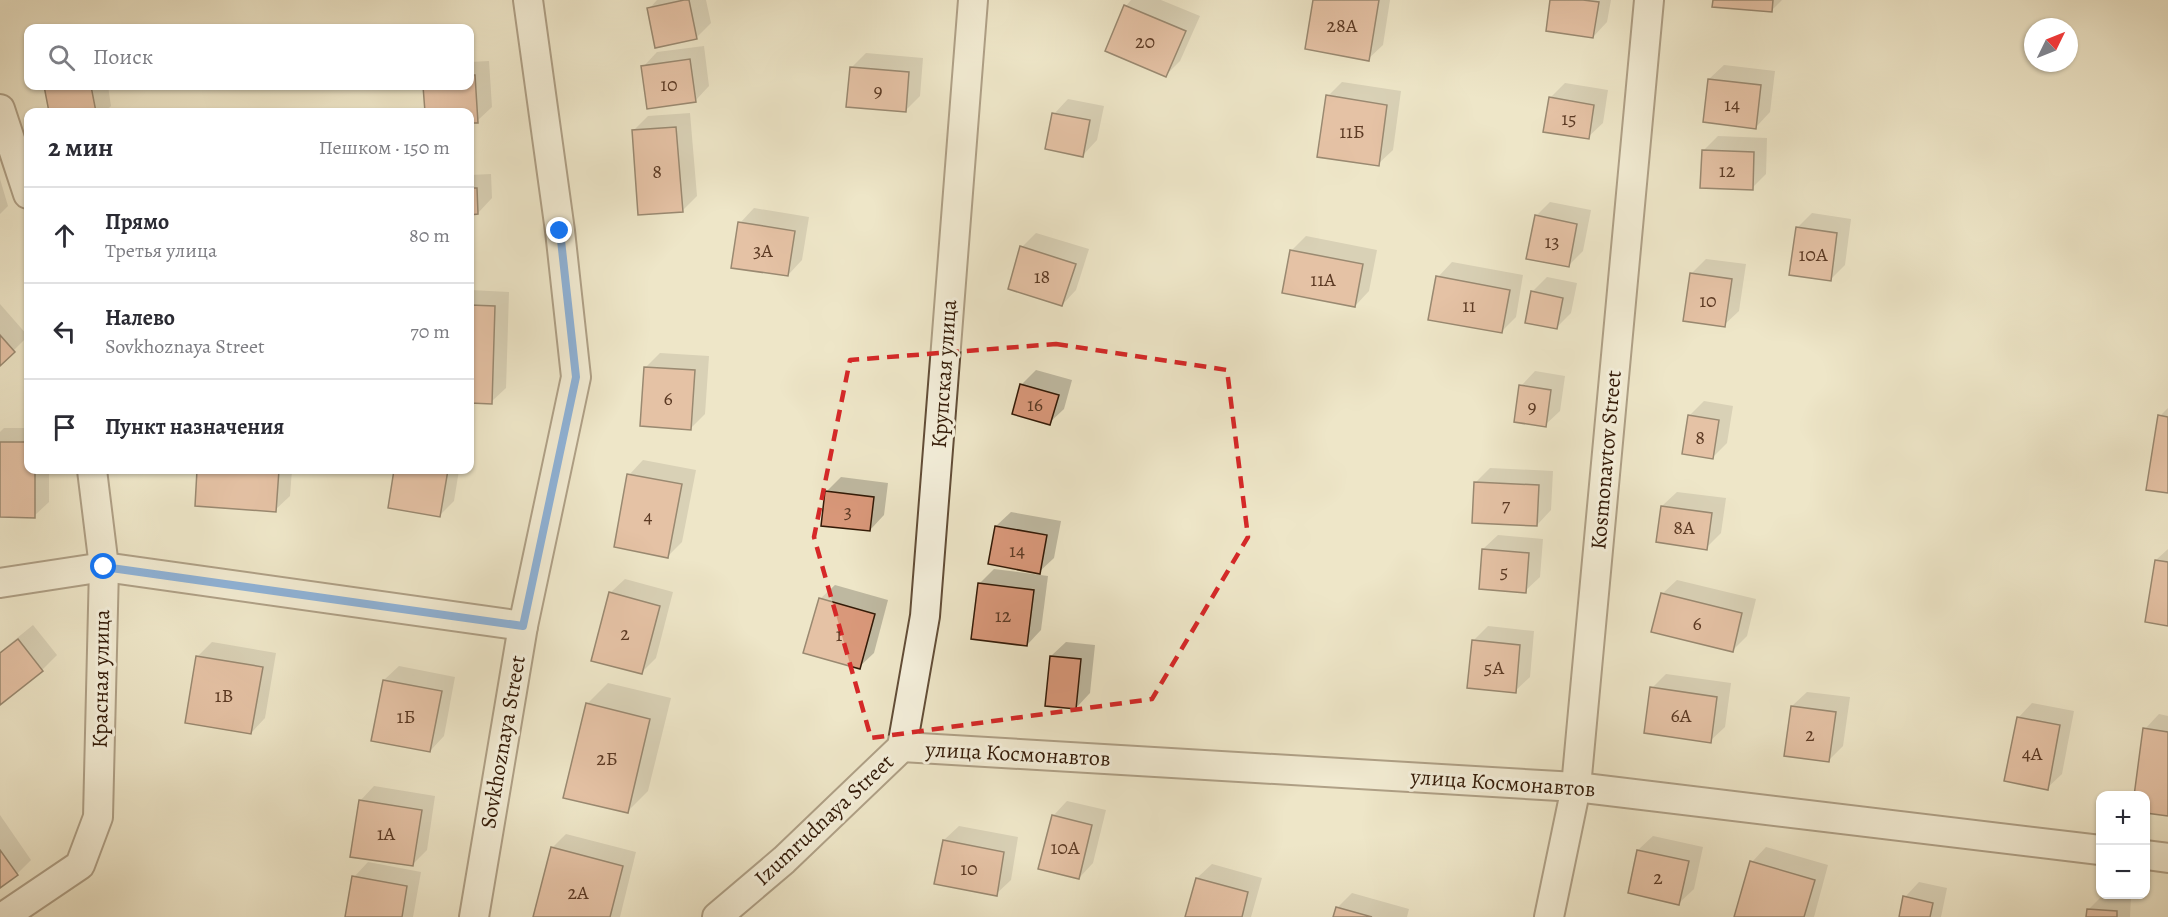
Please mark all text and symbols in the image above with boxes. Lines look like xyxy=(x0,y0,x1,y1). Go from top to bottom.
house number: 28А xyxy=(1327,12,1358,39)
north arrow xyxy=(2024,18,2078,72)
search box xyxy=(24,24,474,90)
house number: 20 xyxy=(1135,28,1155,55)
icon: search xyxy=(45,41,78,74)
text: Поиск xyxy=(93,42,153,72)
house number: 10 xyxy=(660,71,678,98)
house number: 9 xyxy=(873,77,883,104)
house number: 14 xyxy=(1724,91,1740,118)
house number: 15 xyxy=(1561,105,1577,132)
house number: 11Б xyxy=(1339,118,1365,145)
text: 2 мин xyxy=(48,130,113,165)
text: Пешком · 150 m xyxy=(319,134,450,161)
house number: 12 xyxy=(1719,157,1736,184)
house number: 8 xyxy=(652,158,662,185)
text: Прямо xyxy=(105,207,169,237)
route end xyxy=(546,217,572,243)
icon: ahead xyxy=(48,219,81,252)
text: 80 m xyxy=(409,222,450,249)
house number: 13 xyxy=(1544,228,1560,255)
text: Третья улица xyxy=(105,237,217,264)
house number: 3А xyxy=(753,237,773,264)
house number: 10А xyxy=(1798,241,1828,268)
house number: 18 xyxy=(1034,263,1050,290)
house number: 11А xyxy=(1310,266,1336,293)
house number: 10 xyxy=(1699,287,1717,314)
house number: 11 xyxy=(1462,292,1476,319)
street label: Крупская улица xyxy=(924,298,964,449)
text: Налево xyxy=(105,303,175,333)
icon: left xyxy=(48,315,81,348)
text: 70 m xyxy=(410,318,450,345)
text: Sovkhoznaya Street xyxy=(105,333,264,360)
street label: Kosmonavtov Street xyxy=(1583,369,1629,551)
house number: 6 xyxy=(663,385,673,412)
house number: 16 xyxy=(1027,391,1043,418)
house number: 9 xyxy=(1527,393,1537,420)
icon: arrive xyxy=(48,411,81,444)
text: Пункт назначения xyxy=(105,412,284,442)
house number: 8 xyxy=(1695,424,1705,451)
house number: 7 xyxy=(1502,491,1511,518)
house number: 3 xyxy=(844,498,852,525)
house number: 4 xyxy=(643,503,653,530)
house number: 8А xyxy=(1673,514,1695,541)
house number: 14 xyxy=(1009,537,1025,564)
route start xyxy=(90,553,116,579)
house number: 5 xyxy=(1500,558,1508,585)
house number: 12 xyxy=(995,602,1012,629)
street label: Красная улица xyxy=(85,608,117,749)
house number: 6 xyxy=(1692,610,1702,637)
house number: 2 xyxy=(620,620,630,647)
house number: 1 xyxy=(836,621,843,648)
street label: Sovkhoznaya Street xyxy=(473,653,533,831)
house number: 5А xyxy=(1484,654,1504,681)
house number: 1В xyxy=(215,682,233,709)
house number: 6А xyxy=(1671,702,1692,729)
house number: 1Б xyxy=(397,703,415,730)
house number: 2 xyxy=(1805,721,1815,748)
street label: улица Космонавтов xyxy=(924,734,1111,774)
house number: 4А xyxy=(2022,740,2043,767)
house number: 2Б xyxy=(596,745,618,772)
street label: Izumrudnaya Street xyxy=(748,747,900,893)
street label: улица Космонавтов xyxy=(1409,762,1596,804)
map controls xyxy=(2096,791,2150,899)
button: + xyxy=(2096,791,2150,845)
house number: 1А xyxy=(377,820,396,847)
house number: 10А xyxy=(1050,834,1080,861)
button: − xyxy=(2096,845,2150,899)
house number: 10 xyxy=(960,855,978,882)
house number: 2 xyxy=(1653,864,1663,891)
house number: 2А xyxy=(567,879,589,906)

